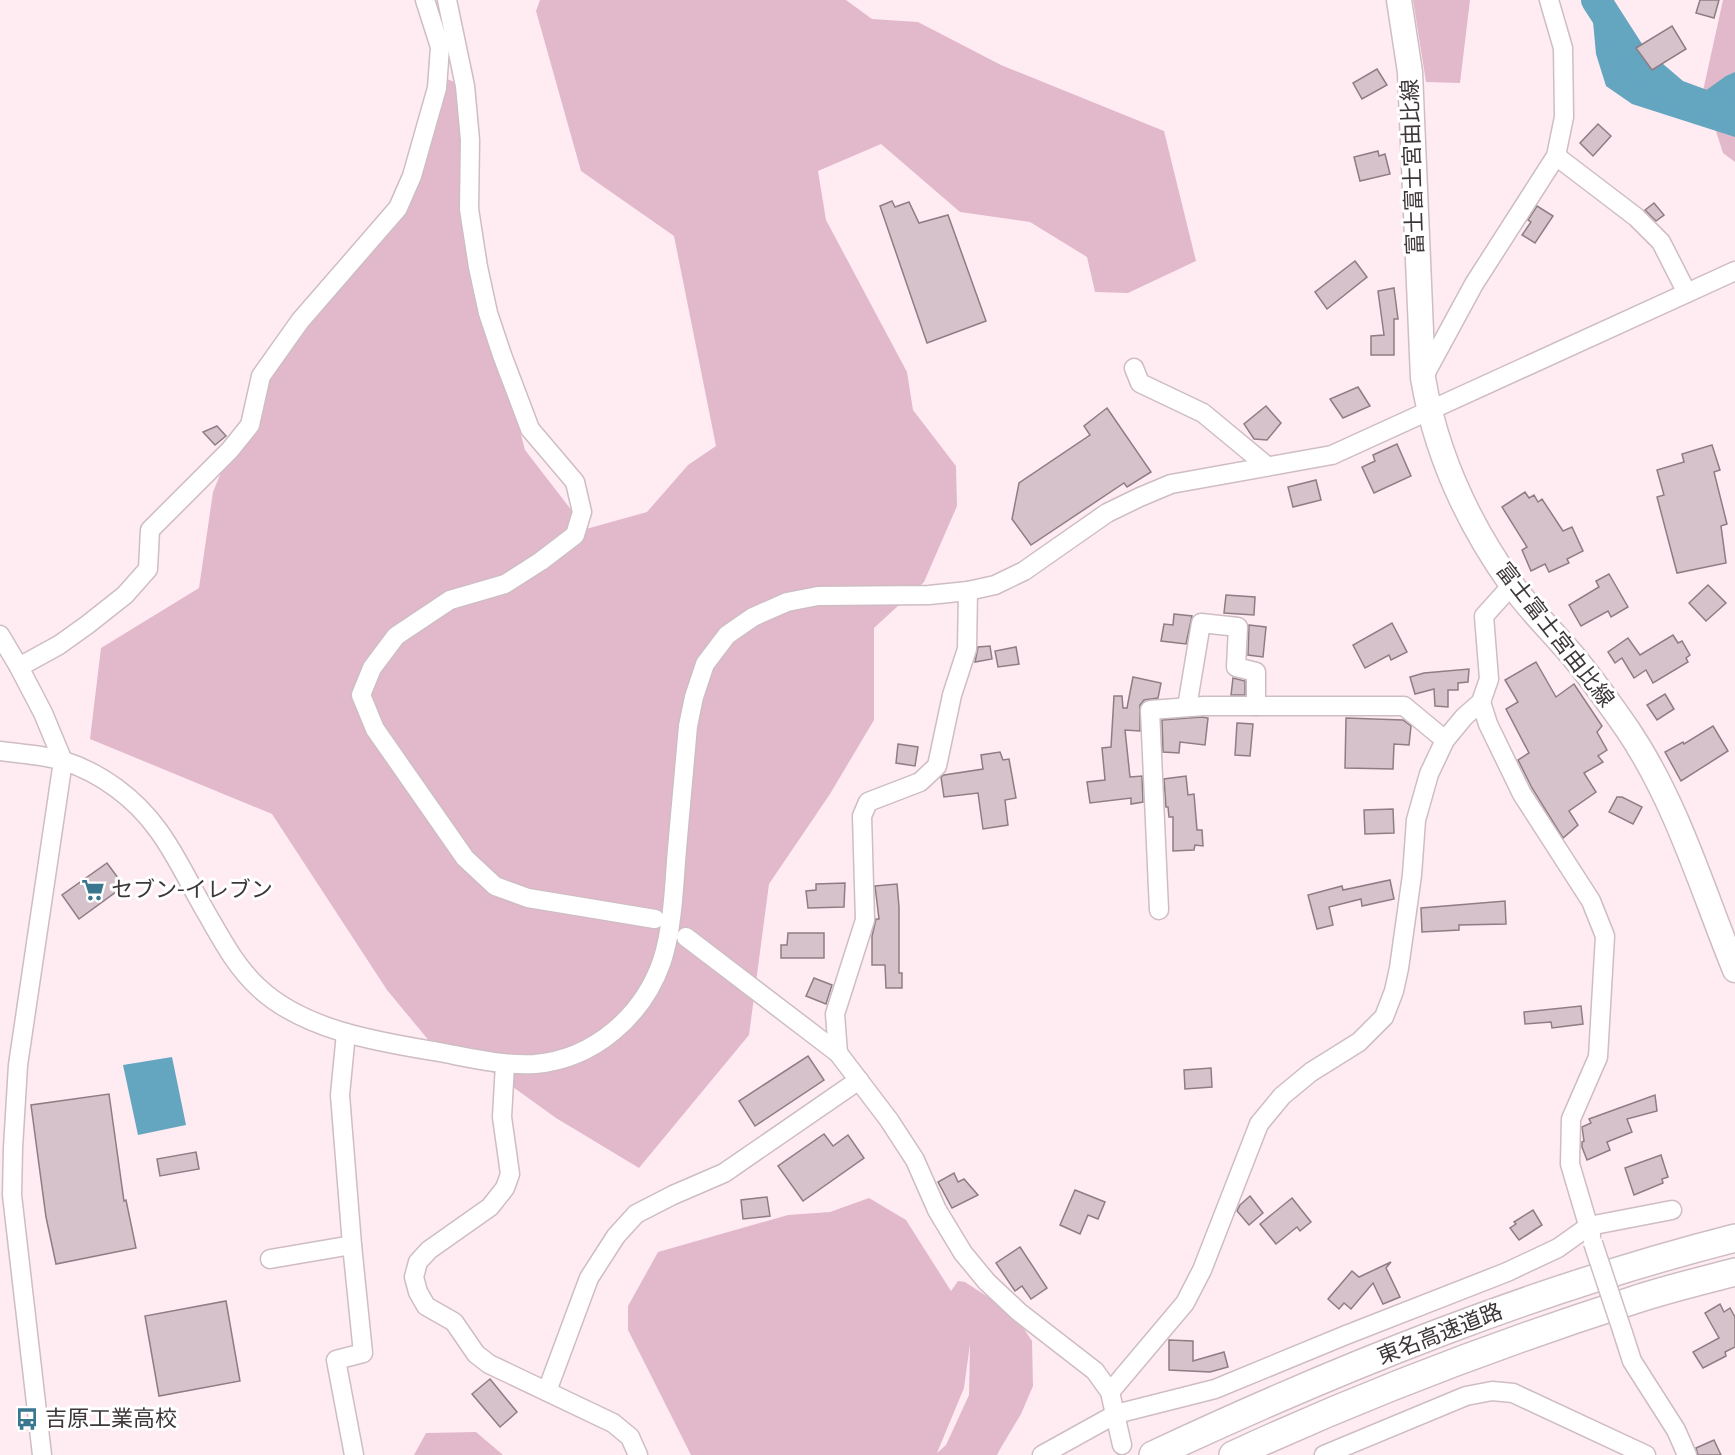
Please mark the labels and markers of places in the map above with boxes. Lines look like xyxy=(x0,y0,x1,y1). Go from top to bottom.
supermarket icon: セブン-イレブン xyxy=(80,877,106,903)
place label: セブン-イレブン xyxy=(111,877,273,903)
bus stop icon: 吉原工業高校 xyxy=(14,1406,40,1432)
place label: 吉原工業高校 xyxy=(45,1406,177,1432)

